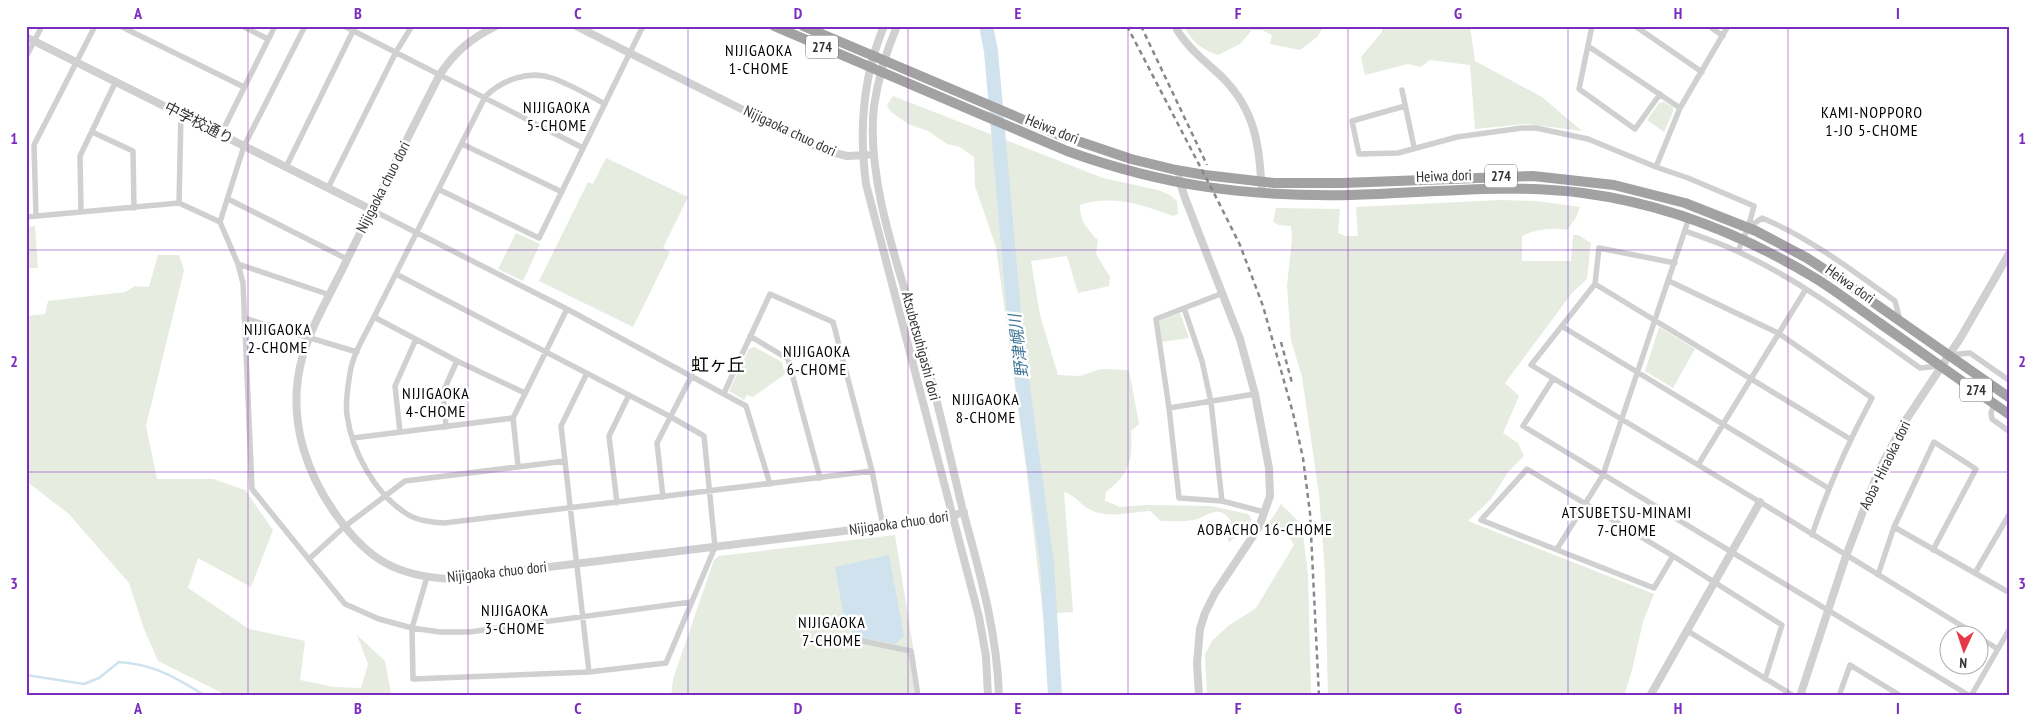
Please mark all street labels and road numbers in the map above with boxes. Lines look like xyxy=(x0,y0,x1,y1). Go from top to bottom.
road number: 274 xyxy=(806,36,838,58)
street label: 中学校通り xyxy=(161,97,237,148)
street label: Nijigaoka chuo dori xyxy=(741,101,840,160)
street label: Heiwa dori xyxy=(1023,109,1082,148)
street label: Nijigaoka chuo dori xyxy=(351,138,414,236)
street label: Heiwa dori xyxy=(1416,165,1472,186)
road number: 274 xyxy=(1485,165,1517,188)
street label: Heiwa dori xyxy=(1822,260,1879,307)
street label: Atsubetsuhigashi dori xyxy=(898,289,945,402)
road number: 274 xyxy=(1960,378,1992,402)
street label: Aoba･Hiraoka dori xyxy=(1855,417,1914,512)
street label: Nijigaoka chuo dori xyxy=(848,506,950,539)
street label: Nijigaoka chuo dori xyxy=(446,557,548,586)

